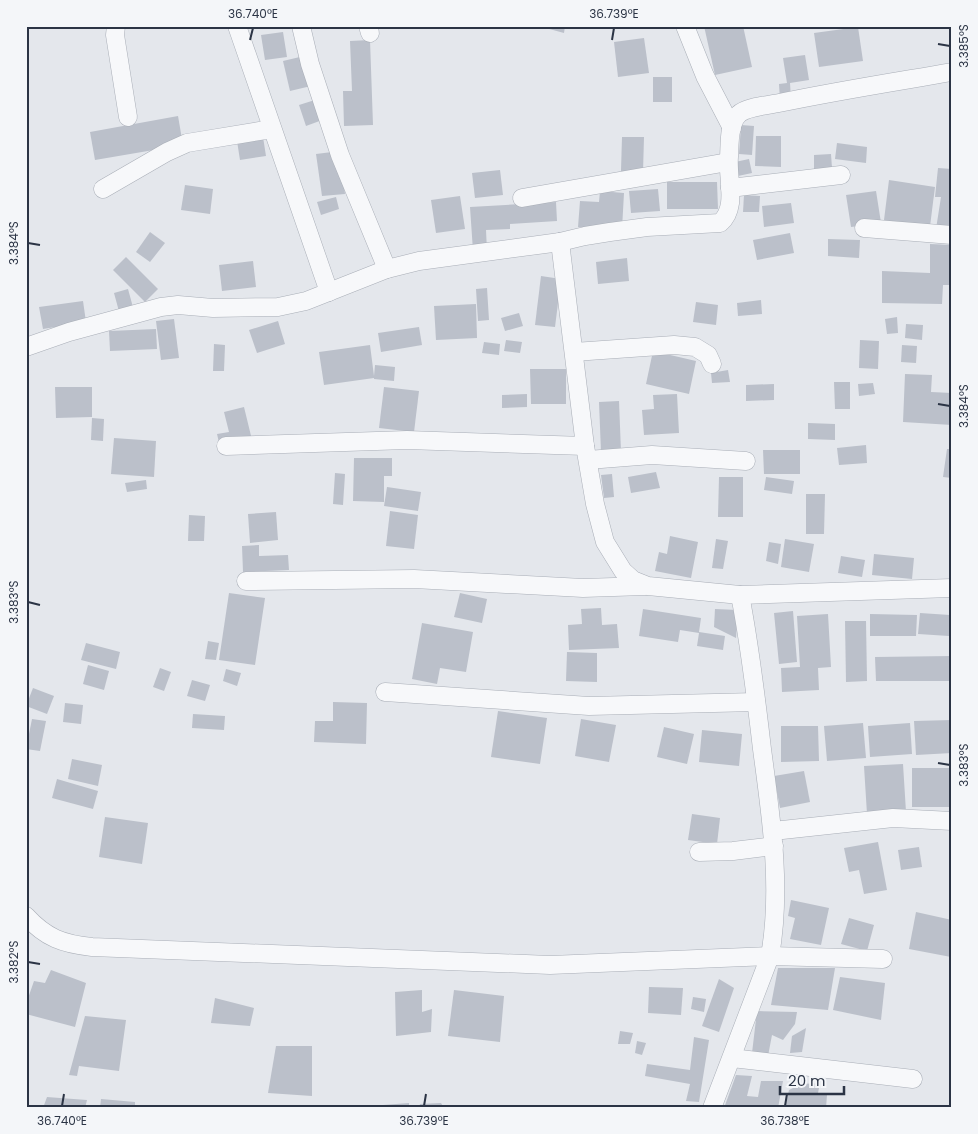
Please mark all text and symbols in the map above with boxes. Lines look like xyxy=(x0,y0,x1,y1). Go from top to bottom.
text: 36.740°E xyxy=(228,5,278,22)
text: 36.739°E xyxy=(589,5,639,22)
text: 3.385°S xyxy=(955,24,972,68)
text: 3.384°S xyxy=(5,221,22,265)
text: 3.384°S xyxy=(955,384,972,428)
text: 3.383°S xyxy=(5,580,22,624)
text: 3.383°S xyxy=(955,743,972,787)
text: 3.382°S xyxy=(5,940,22,984)
scale bar xyxy=(780,1064,844,1096)
text: 20 m xyxy=(788,1070,826,1091)
text: 36.740°E xyxy=(37,1112,87,1129)
text: 36.739°E xyxy=(399,1112,449,1129)
text: 36.738°E xyxy=(760,1112,810,1129)

